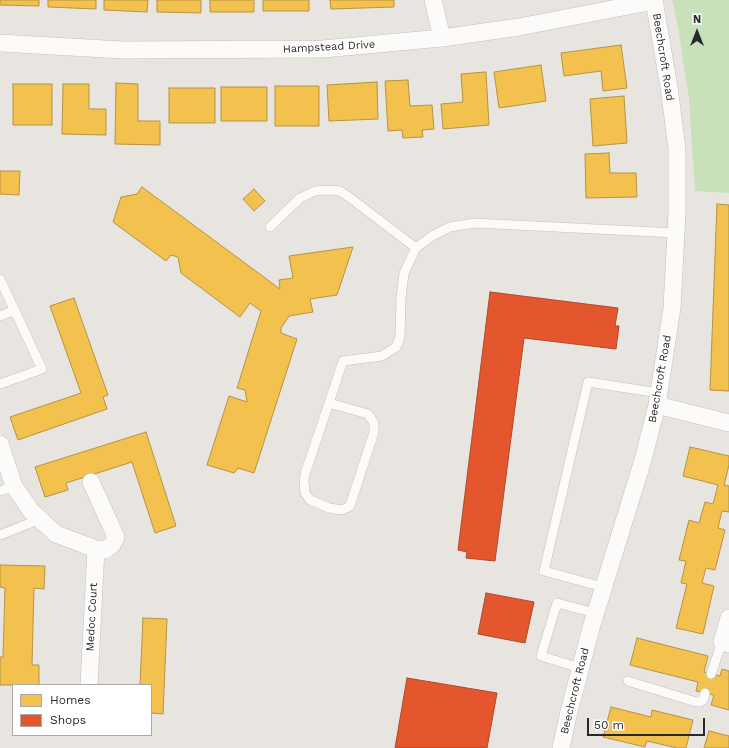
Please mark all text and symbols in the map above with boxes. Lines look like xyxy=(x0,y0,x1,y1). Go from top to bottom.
street label: Beechcroft Road xyxy=(650,12,676,102)
north arrow xyxy=(677,12,717,52)
text: N xyxy=(693,13,701,26)
street label: Hampstead Drive xyxy=(282,38,376,56)
street label: Beechcroft Road xyxy=(646,334,674,424)
street label: Medoc Court xyxy=(84,582,100,652)
street label: Beechcroft Road xyxy=(558,646,592,736)
legend xyxy=(12,684,152,736)
text: Homes xyxy=(50,693,91,707)
scale bar xyxy=(589,710,707,736)
text: Shops xyxy=(50,713,86,727)
text: 50 m xyxy=(594,718,624,732)

